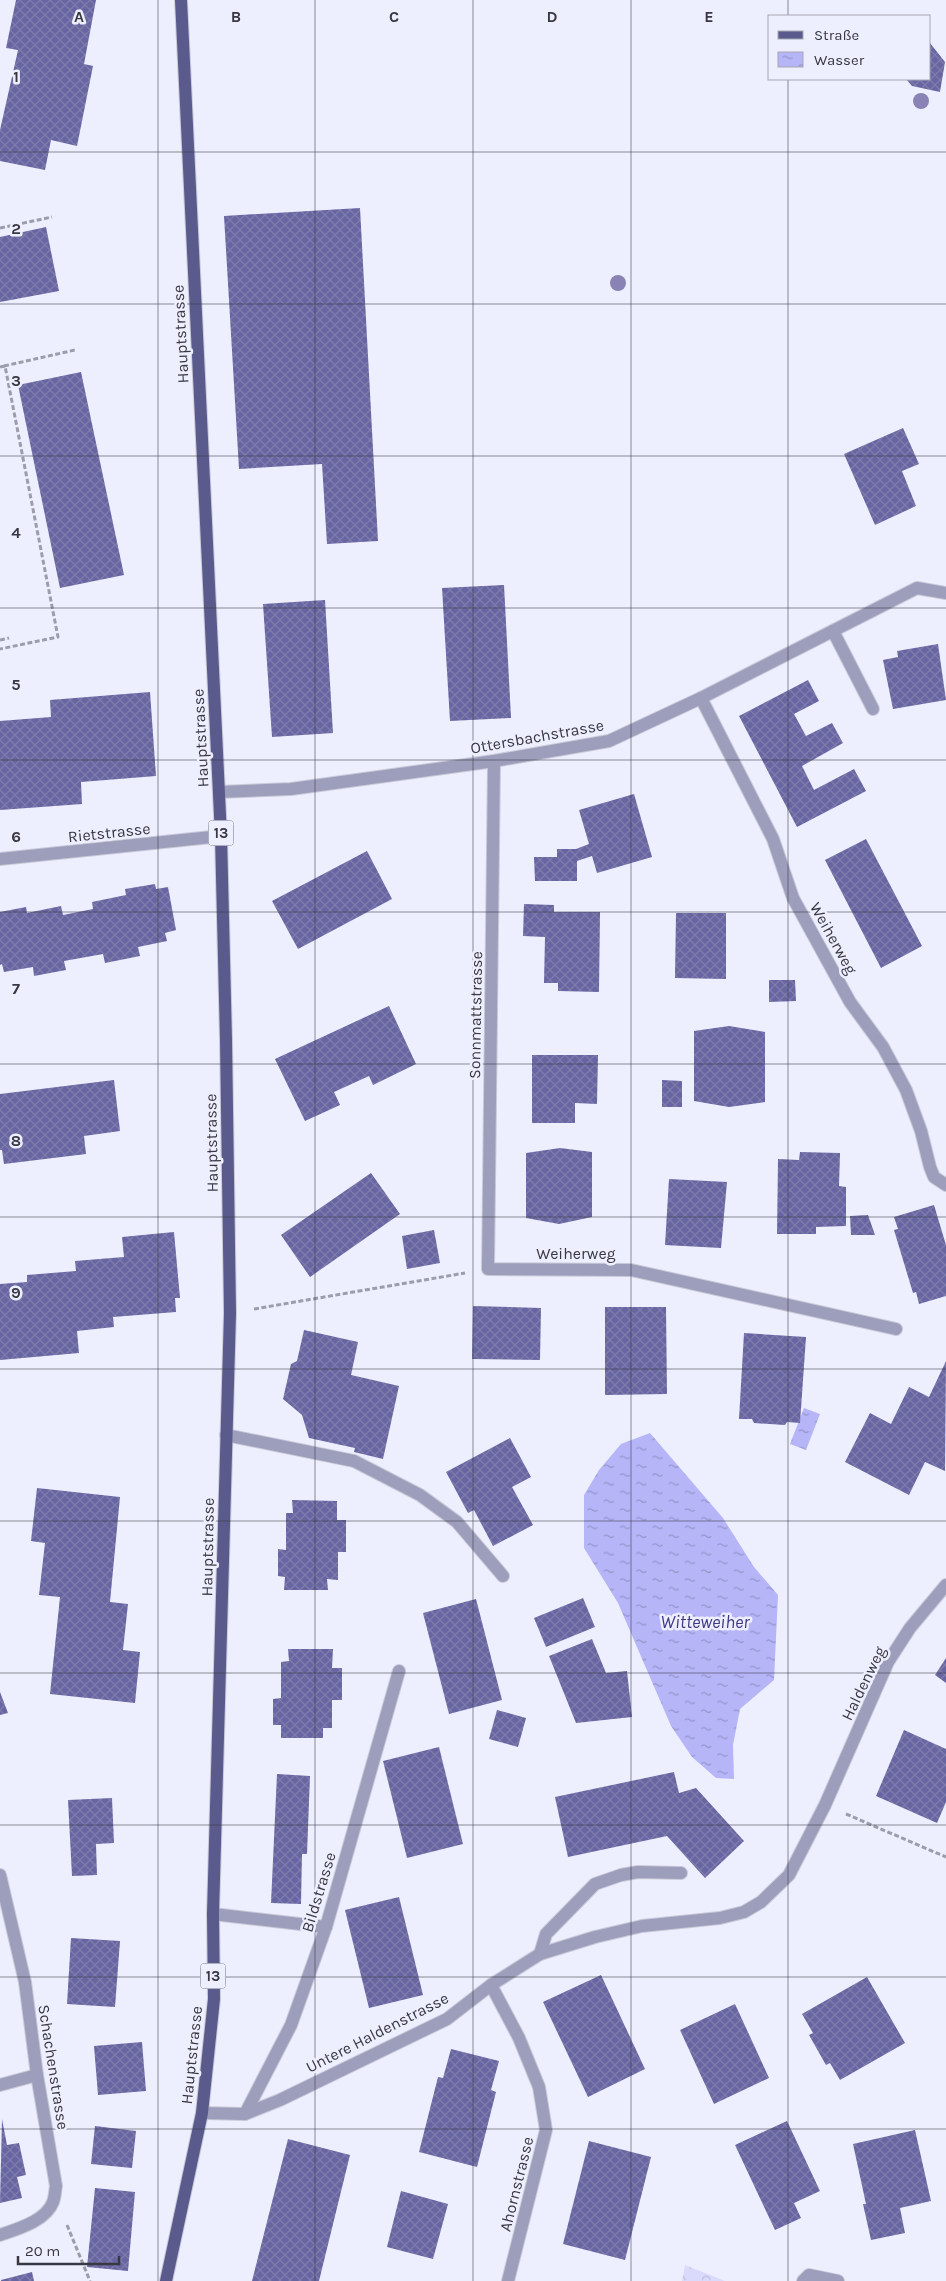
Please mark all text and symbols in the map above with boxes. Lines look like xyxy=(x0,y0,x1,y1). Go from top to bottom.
text: A xyxy=(74,7,84,26)
text: B xyxy=(231,7,241,26)
text: C xyxy=(389,7,399,26)
text: D xyxy=(547,7,558,26)
text: E xyxy=(704,7,714,26)
legend xyxy=(768,15,931,80)
text: Straße xyxy=(814,26,859,44)
text: Wasser xyxy=(814,51,865,69)
text: 1 xyxy=(13,67,19,86)
text: 2 xyxy=(11,219,21,238)
street label: Hauptstrasse xyxy=(168,284,193,384)
text: 3 xyxy=(11,371,21,390)
text: 4 xyxy=(11,523,21,542)
text: 5 xyxy=(11,675,21,694)
street label: Hauptstrasse xyxy=(188,688,213,788)
street label: Ottersbachstrasse xyxy=(469,715,605,758)
street label: Rietstrasse xyxy=(67,819,151,846)
road number: 13 xyxy=(208,820,234,846)
text: 6 xyxy=(11,827,21,846)
street label: Weiherweg xyxy=(806,899,861,978)
street label: Sonnmattstrasse xyxy=(465,951,486,1079)
text: 7 xyxy=(12,979,20,998)
street label: Hauptstrasse xyxy=(201,1094,222,1192)
text: 8 xyxy=(11,1131,21,1150)
street label: Weiherweg xyxy=(536,1244,616,1263)
text: 9 xyxy=(11,1283,21,1302)
street label: Hauptstrasse xyxy=(197,1498,218,1596)
water label: Witteweiher xyxy=(660,1611,750,1633)
street label: Haldenweg xyxy=(837,1643,890,1723)
street label: Bildstrasse xyxy=(297,1850,340,1934)
road number: 13 xyxy=(200,1964,226,1988)
street label: Untere Haldenstrasse xyxy=(303,1988,452,2077)
street label: Schachenstrasse xyxy=(34,2003,73,2131)
street label: Hauptstrasse xyxy=(177,2005,206,2105)
street label: Ahornstrasse xyxy=(496,2135,537,2234)
scale bar xyxy=(18,2234,119,2266)
text: 20 m xyxy=(25,2242,60,2260)

